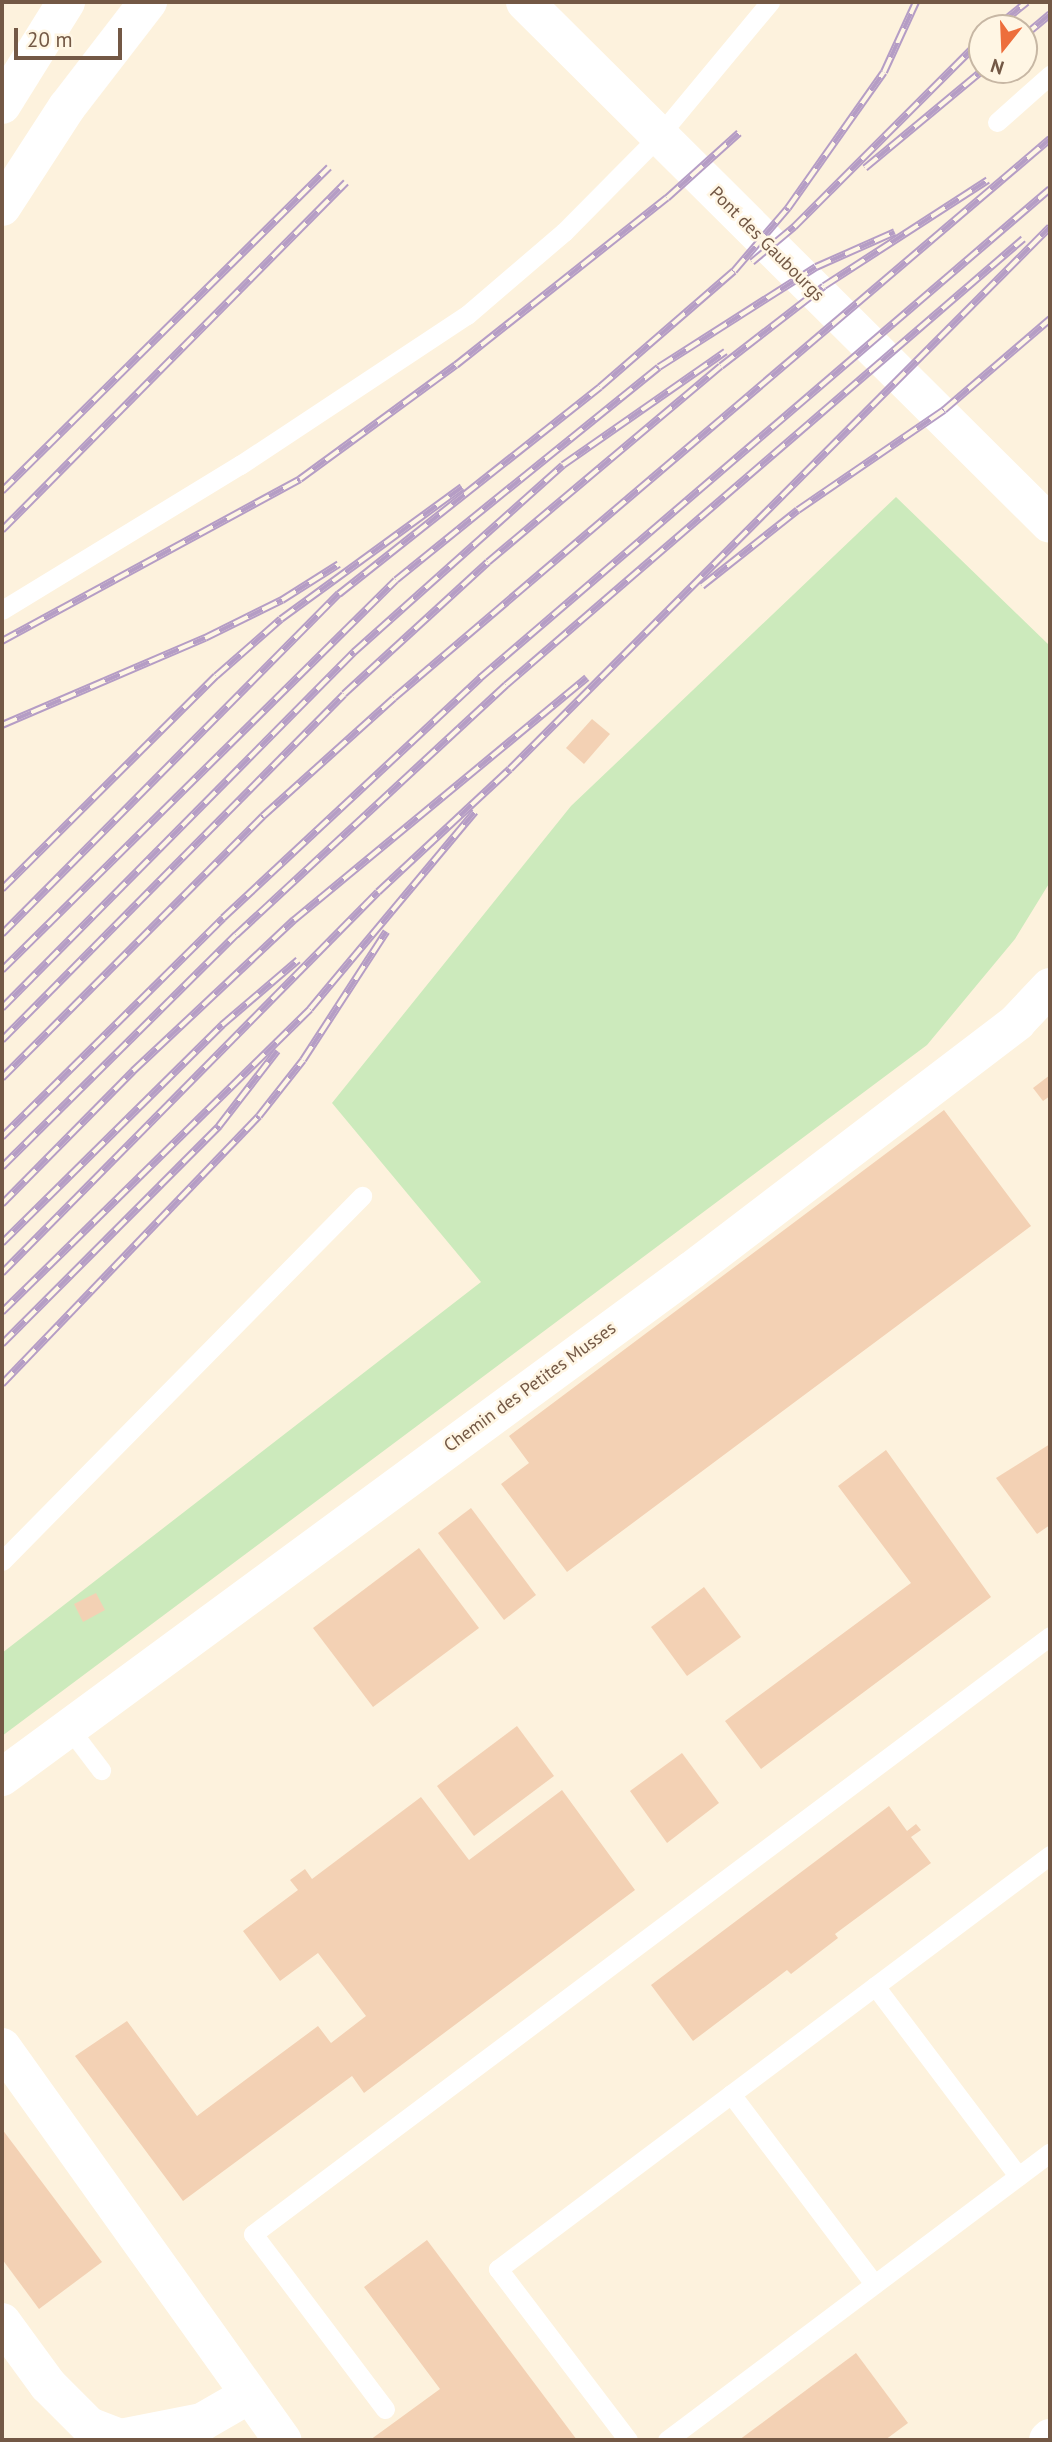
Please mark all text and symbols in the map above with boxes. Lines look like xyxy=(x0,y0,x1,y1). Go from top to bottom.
scale bar xyxy=(18,14,126,58)
north arrow xyxy=(968,14,1038,84)
text: 20 m xyxy=(27,26,73,53)
text: N xyxy=(987,54,1007,80)
street label: Pont des Gaubourgs xyxy=(705,182,829,306)
street label: Chemin des Petites Musses xyxy=(440,1317,620,1457)

